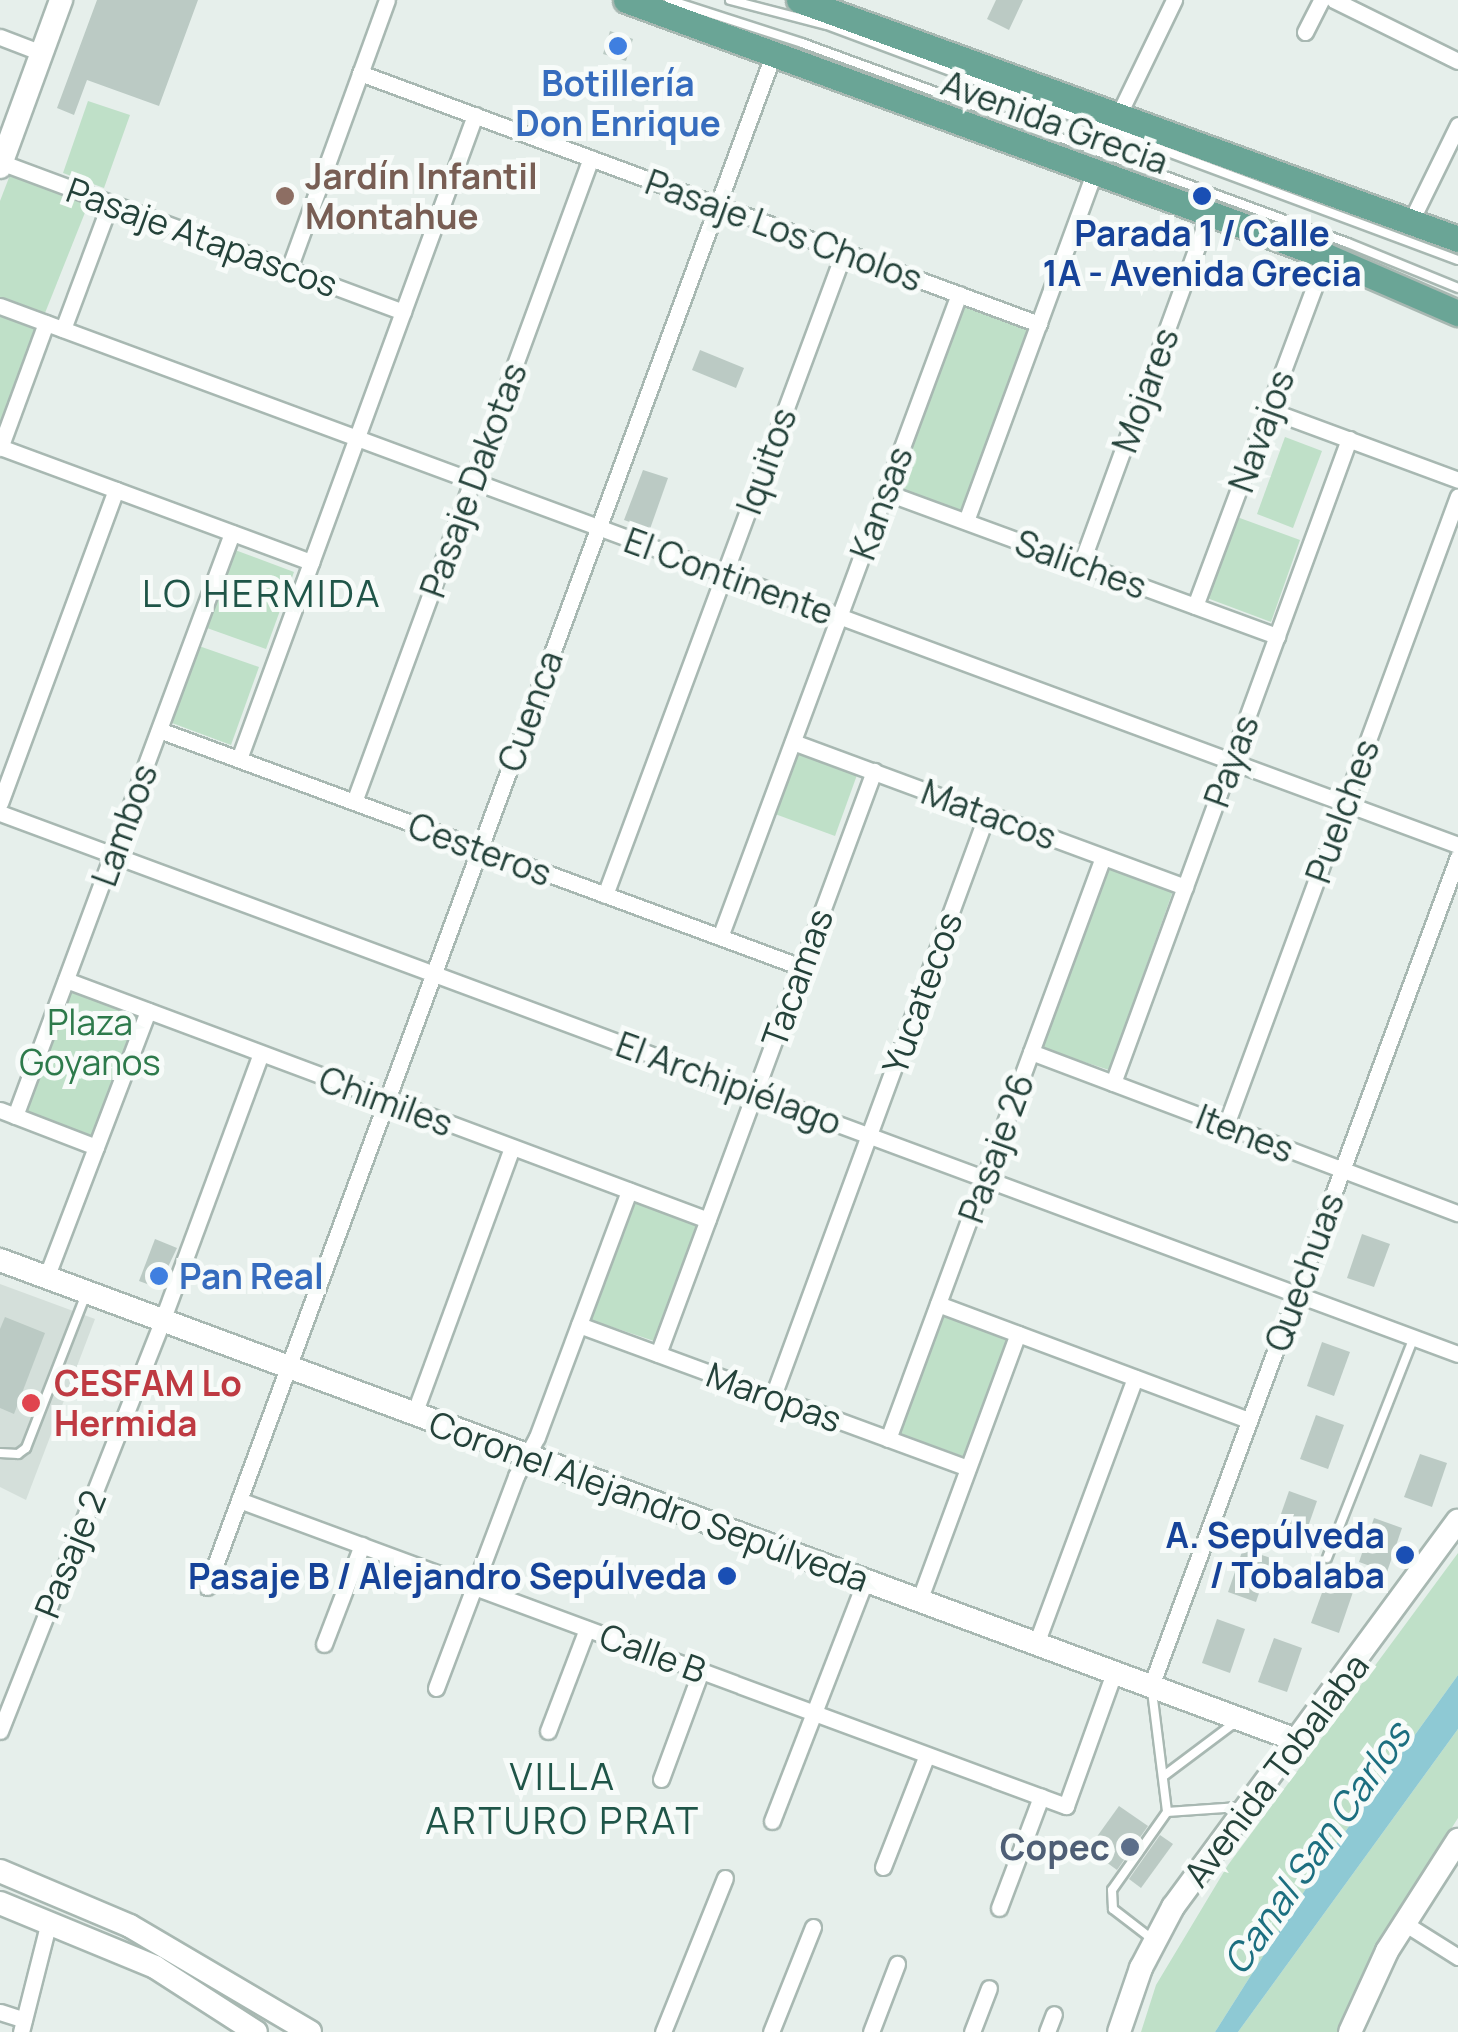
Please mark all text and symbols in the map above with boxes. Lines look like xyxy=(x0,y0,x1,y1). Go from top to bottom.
marker: Botillería Don Enrique xyxy=(607,35,629,57)
place label: Botillería Don Enrique xyxy=(515,62,721,144)
street label: Avenida Grecia xyxy=(936,62,1174,182)
place label: Jardín Infantil Montahue xyxy=(305,155,538,237)
street label: Pasaje Los Cholos xyxy=(640,160,928,300)
street label: Pasaje Atapascos xyxy=(61,169,343,305)
marker: Jardín Infantil Montahue xyxy=(274,185,296,207)
marker: Parada 1 / Calle 1A - Avenida Grecia xyxy=(1191,185,1213,207)
place label: Parada 1 / Calle 1A - Avenida Grecia xyxy=(1042,212,1362,294)
street label: Mojares xyxy=(1103,322,1187,458)
street label: Pasaje Dakotas xyxy=(411,357,535,603)
street label: Navajos xyxy=(1220,364,1302,498)
street label: Iquitos xyxy=(727,402,805,520)
street label: Kansas xyxy=(841,441,921,565)
street label: El Continente xyxy=(619,519,839,633)
street label: Saliches xyxy=(1010,521,1152,607)
district label: LO HERMIDA xyxy=(142,570,382,616)
street label: Cuenca xyxy=(489,645,571,777)
street label: Payas xyxy=(1195,710,1267,812)
street label: Puelches xyxy=(1297,734,1387,888)
street label: Lambos xyxy=(83,758,165,892)
street label: Matacos xyxy=(916,770,1062,858)
street label: Cesteros xyxy=(403,804,557,894)
street label: Tacamas xyxy=(753,903,841,1053)
street label: Yucatecos xyxy=(873,906,971,1080)
park label: Plaza Goyanos xyxy=(19,1001,161,1083)
street label: El Archipiélago xyxy=(611,1023,847,1143)
street label: Chimiles xyxy=(314,1058,458,1144)
street label: Pasaje 26 xyxy=(950,1068,1042,1228)
street label: Itenes xyxy=(1190,1095,1300,1171)
street label: Quechuas xyxy=(1256,1187,1352,1357)
place label: Pan Real xyxy=(179,1255,324,1297)
marker: Pan Real xyxy=(148,1265,170,1287)
street label: Maropas xyxy=(701,1353,847,1441)
place label: CESFAM Lo Hermida xyxy=(54,1362,242,1444)
marker: CESFAM Lo Hermida xyxy=(18,1390,44,1416)
street label: Coronel Alejandro Sepúlveda xyxy=(424,1402,874,1600)
street label: Pasaje 2 xyxy=(25,1484,115,1624)
place label: A. Sepúlveda / Tobalaba xyxy=(1166,1514,1385,1596)
marker: A. Sepúlveda / Tobalaba xyxy=(1394,1544,1416,1566)
place label: Pasaje B / Alejandro Sepúlveda xyxy=(188,1555,707,1597)
marker: Pasaje B / Alejandro Sepúlveda xyxy=(716,1565,738,1587)
street label: Calle B xyxy=(594,1614,712,1692)
street label: Avenida Tobalaba xyxy=(1175,1645,1377,1895)
water label: Canal San Carlos xyxy=(1212,1714,1420,1982)
district label: VILLA ARTURO PRAT xyxy=(425,1753,701,1842)
place label: Copec xyxy=(1000,1826,1110,1868)
marker: Copec xyxy=(1119,1836,1141,1858)

